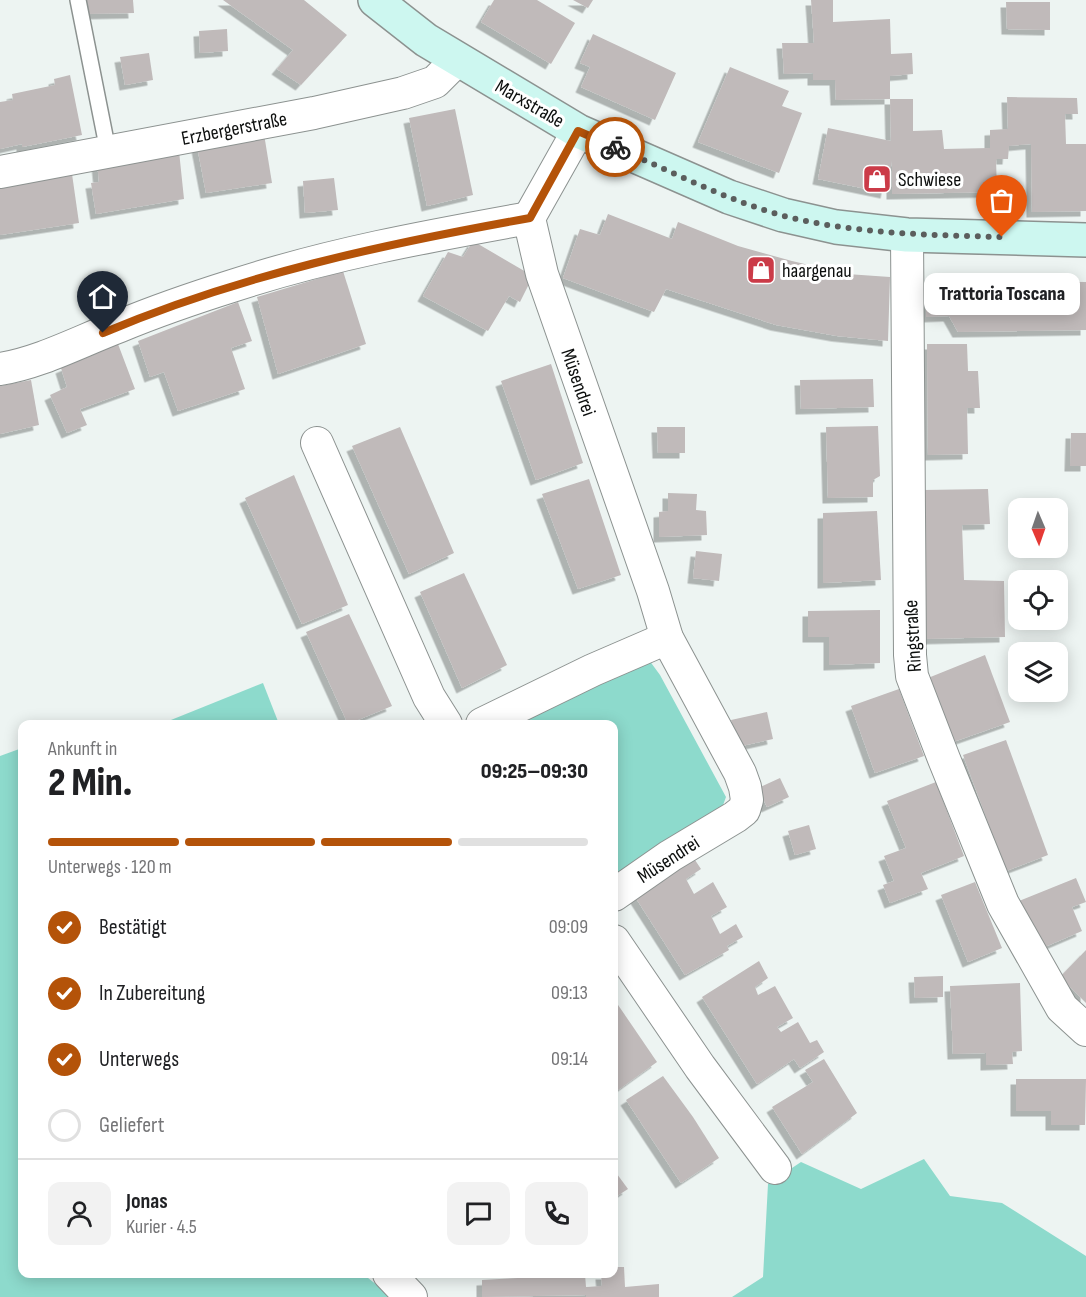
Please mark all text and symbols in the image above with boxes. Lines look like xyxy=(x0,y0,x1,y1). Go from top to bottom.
street label: Marxstraße xyxy=(491,75,568,133)
street label: Erzbergerstraße xyxy=(179,107,289,151)
courier xyxy=(585,117,645,177)
icon: bike xyxy=(599,131,632,164)
shop icon: Schwiese xyxy=(861,163,893,195)
place label: Schwiese xyxy=(898,168,961,192)
pin xyxy=(976,175,1027,237)
icon: bag xyxy=(985,184,1018,217)
shop icon: haargenau xyxy=(745,254,777,286)
place label: haargenau xyxy=(782,259,852,283)
pin xyxy=(77,271,128,333)
callout: Trattoria Toscana xyxy=(924,273,1080,315)
icon: home xyxy=(86,280,119,313)
text: Trattoria Toscana xyxy=(939,282,1065,306)
street label: Müsendrei xyxy=(555,346,601,419)
north arrow xyxy=(1008,498,1068,558)
map controls xyxy=(1008,498,1068,702)
button: locate xyxy=(1008,570,1068,630)
street label: Ringstraße xyxy=(899,599,927,673)
button: layers xyxy=(1008,642,1068,702)
text: Ankunft in xyxy=(48,737,117,761)
text: 09:25–09:30 xyxy=(481,758,588,785)
text: 2 Min. xyxy=(48,760,132,807)
street label: Müsendrei xyxy=(633,831,704,889)
text: Unterwegs · 120 m xyxy=(48,855,172,879)
icon: check xyxy=(48,911,81,944)
text: Bestätigt xyxy=(99,914,167,941)
text: 09:09 xyxy=(549,915,588,939)
icon: check xyxy=(48,977,81,1010)
text: In Zubereitung xyxy=(99,980,205,1007)
text: 09:13 xyxy=(551,981,588,1005)
icon: check xyxy=(48,1043,81,1076)
text: Unterwegs xyxy=(99,1046,179,1073)
text: 09:14 xyxy=(551,1047,588,1071)
text: Geliefert xyxy=(99,1112,164,1139)
button: person xyxy=(48,1182,111,1245)
button: chat xyxy=(447,1182,510,1245)
button: phone xyxy=(525,1182,588,1245)
text: Jonas xyxy=(126,1188,168,1215)
text: Kurier · 4.5 xyxy=(126,1215,197,1239)

